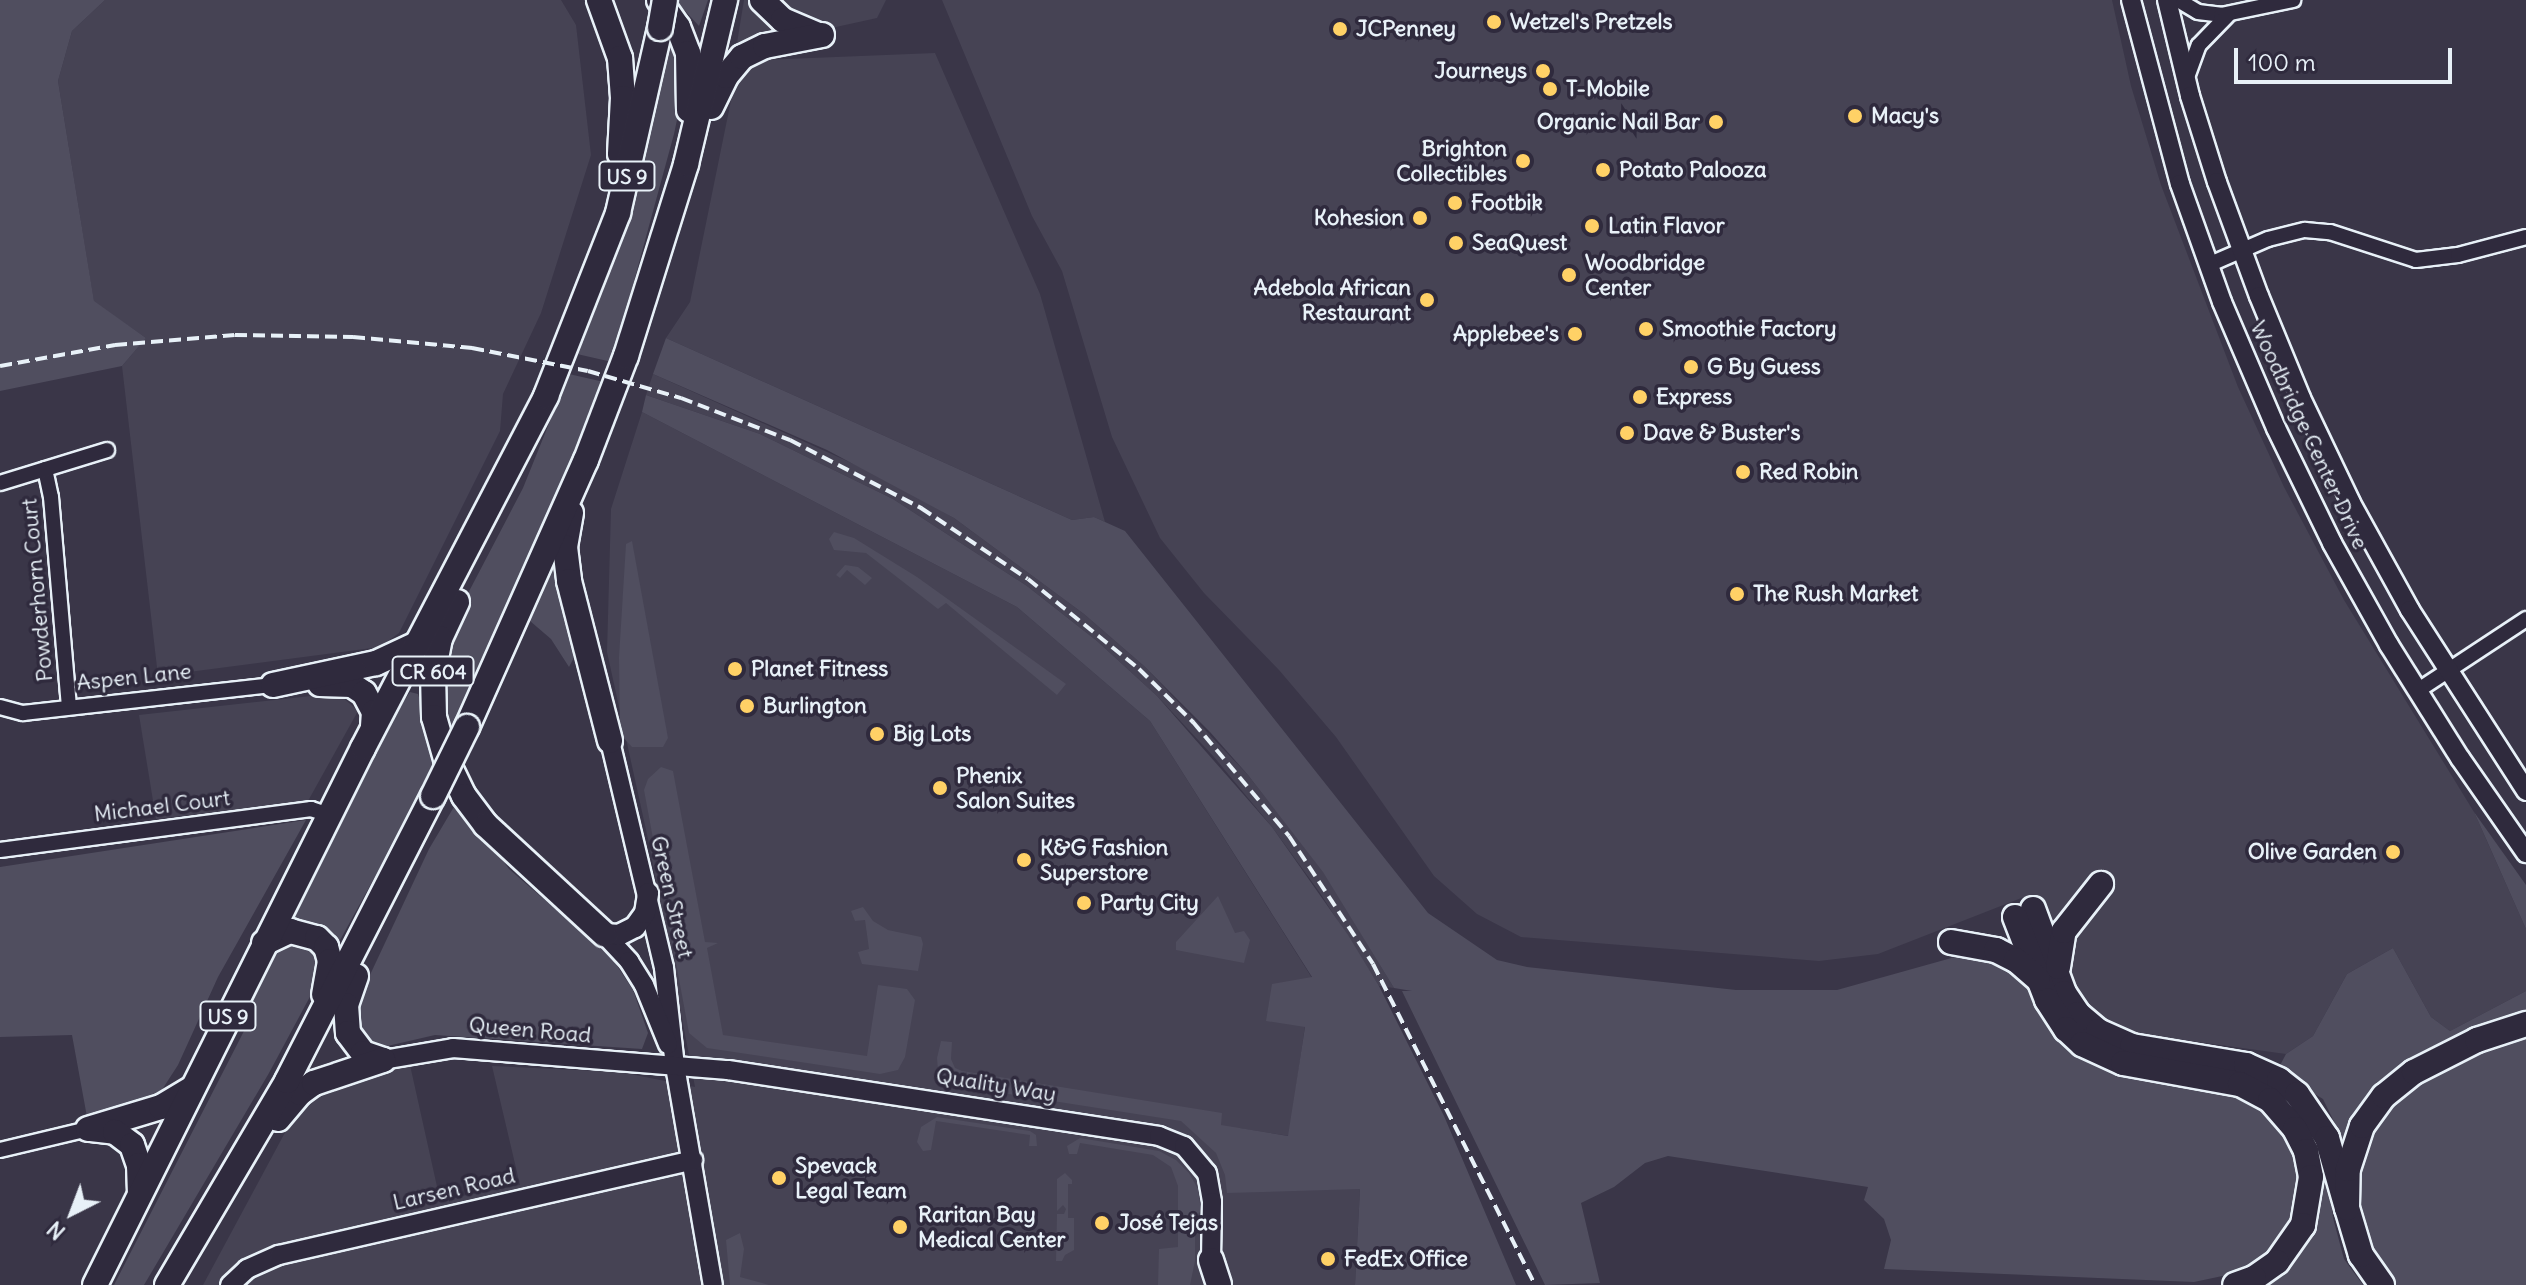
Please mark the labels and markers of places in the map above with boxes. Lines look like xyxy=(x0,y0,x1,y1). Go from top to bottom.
place label: Wetzel's Pretzels xyxy=(1510,9,1673,35)
marker: Wetzel's Pretzels xyxy=(1485,13,1503,31)
place label: JCPenney xyxy=(1356,16,1456,42)
marker: JCPenney xyxy=(1331,20,1349,38)
place label: Journeys xyxy=(1435,58,1527,84)
marker: Journeys xyxy=(1534,62,1552,80)
place label: T-Mobile xyxy=(1566,76,1650,102)
marker: T-Mobile xyxy=(1541,80,1559,98)
place label: Macy's xyxy=(1871,103,1939,129)
marker: Macy's xyxy=(1846,107,1864,125)
place label: Organic Nail Bar xyxy=(1537,109,1700,135)
marker: Organic Nail Bar xyxy=(1707,113,1725,131)
place label: Brighton Collectibles xyxy=(1396,135,1507,186)
marker: Brighton Collectibles xyxy=(1514,152,1532,170)
place label: Potato Palooza xyxy=(1619,157,1767,183)
marker: Potato Palooza xyxy=(1594,161,1612,179)
place label: Footbik xyxy=(1471,190,1543,216)
marker: Footbik xyxy=(1446,194,1464,212)
place label: Kohesion xyxy=(1314,205,1404,231)
marker: Kohesion xyxy=(1411,209,1429,227)
place label: Latin Flavor xyxy=(1608,213,1725,239)
marker: Latin Flavor xyxy=(1583,217,1601,235)
place label: SeaQuest xyxy=(1472,230,1567,256)
marker: SeaQuest xyxy=(1447,234,1465,252)
place label: Woodbridge Center xyxy=(1585,249,1705,300)
marker: Woodbridge Center xyxy=(1560,266,1578,284)
place label: Adebola African Restaurant xyxy=(1254,274,1411,326)
marker: Adebola African Restaurant xyxy=(1418,291,1436,309)
place label: Smoothie Factory xyxy=(1662,316,1837,342)
marker: Smoothie Factory xyxy=(1637,320,1655,338)
place label: Applebee's xyxy=(1453,321,1559,347)
marker: Applebee's xyxy=(1566,325,1584,343)
place label: G By Guess xyxy=(1707,354,1821,380)
marker: G By Guess xyxy=(1682,358,1700,376)
place label: Express xyxy=(1656,384,1732,410)
marker: Express xyxy=(1631,388,1649,406)
place label: Dave & Buster's xyxy=(1643,420,1800,446)
marker: Dave & Buster's xyxy=(1618,424,1636,442)
place label: Red Robin xyxy=(1759,459,1859,485)
marker: Red Robin xyxy=(1734,463,1752,481)
place label: The Rush Market xyxy=(1753,581,1918,607)
marker: The Rush Market xyxy=(1728,585,1746,603)
place label: Planet Fitness xyxy=(751,656,888,682)
marker: Planet Fitness xyxy=(726,660,744,678)
place label: Burlington xyxy=(763,693,867,719)
marker: Burlington xyxy=(738,697,756,715)
place label: Big Lots xyxy=(893,721,971,747)
marker: Big Lots xyxy=(868,725,886,743)
place label: Phenix Salon Suites xyxy=(956,762,1075,814)
marker: Phenix Salon Suites xyxy=(931,779,949,797)
place label: K&G Fashion Superstore xyxy=(1040,834,1168,886)
place label: Olive Garden xyxy=(2248,839,2377,865)
marker: Olive Garden xyxy=(2384,843,2402,861)
marker: K&G Fashion Superstore xyxy=(1015,851,1033,869)
place label: Party City xyxy=(1100,890,1199,916)
marker: Party City xyxy=(1075,894,1093,912)
place label: Spevack Legal Team xyxy=(795,1152,907,1204)
marker: Spevack Legal Team xyxy=(770,1169,788,1187)
place label: Raritan Bay Medical Center xyxy=(918,1201,1065,1252)
place label: José Tejas xyxy=(1118,1210,1218,1236)
marker: José Tejas xyxy=(1093,1214,1111,1232)
marker: Raritan Bay Medical Center xyxy=(889,1216,911,1238)
place label: FedEx Office xyxy=(1344,1246,1468,1272)
marker: FedEx Office xyxy=(1319,1250,1337,1268)

